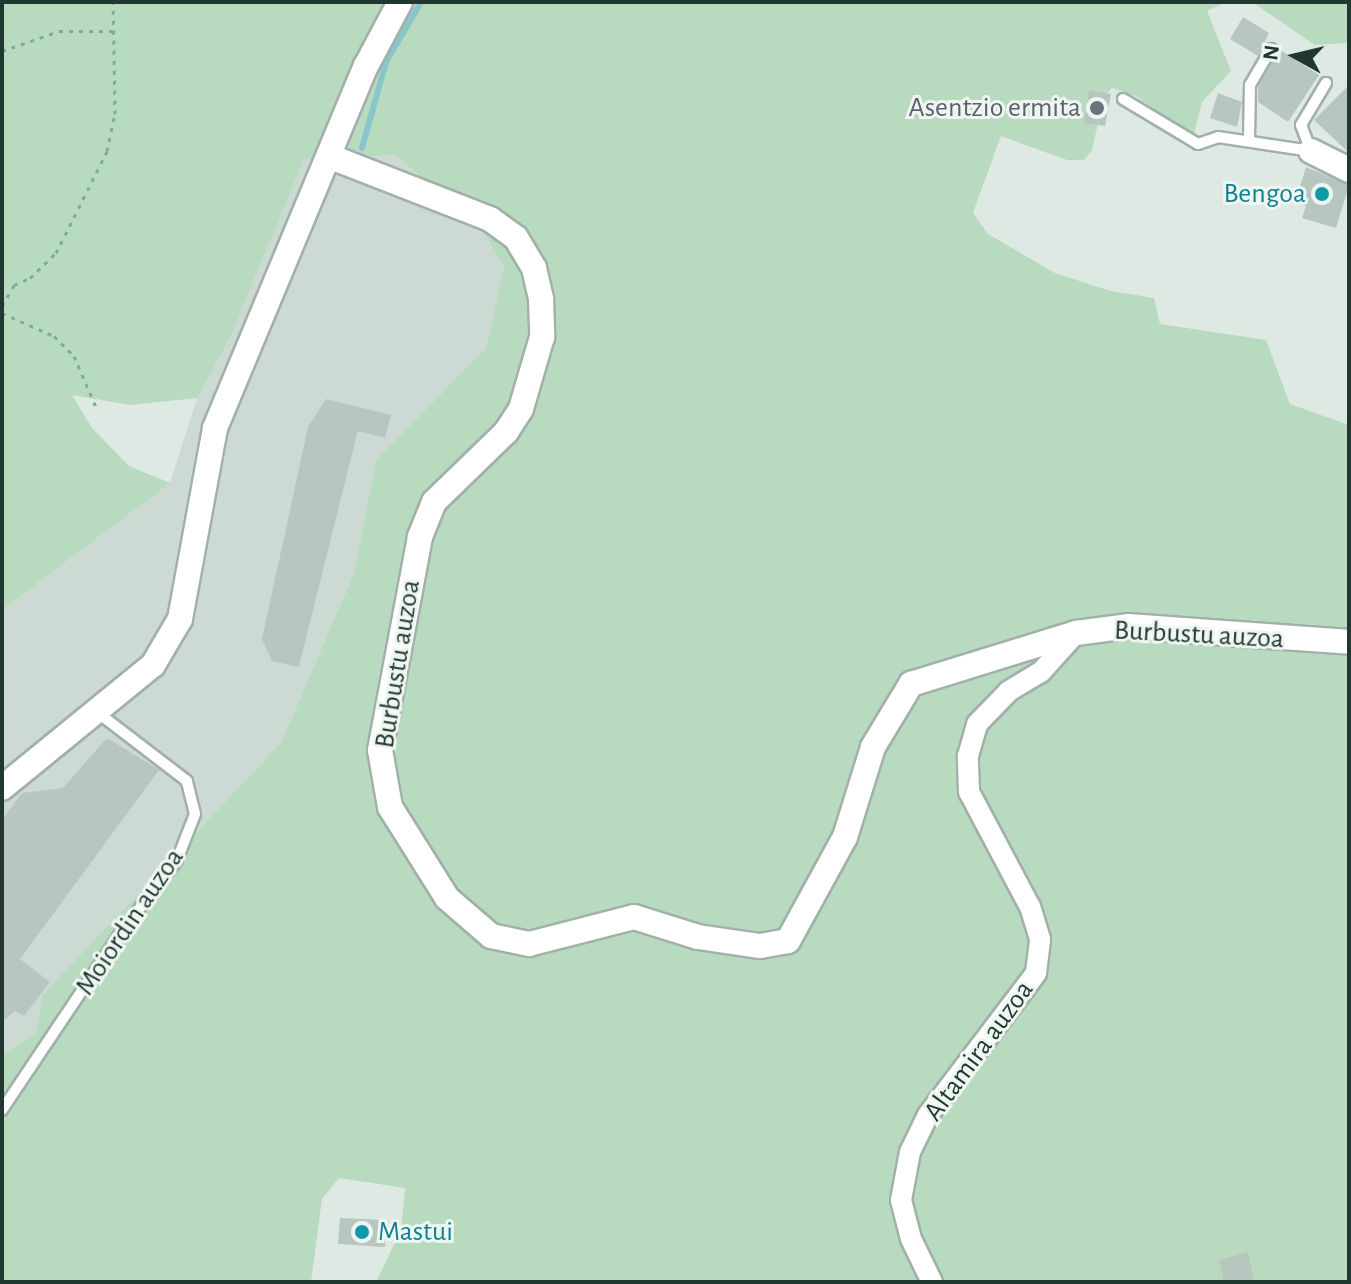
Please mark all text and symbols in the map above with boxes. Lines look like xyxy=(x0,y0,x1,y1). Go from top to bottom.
north arrow xyxy=(1255,16,1335,96)
text: N xyxy=(1259,44,1283,62)
place label: Asentzio ermita xyxy=(908,91,1081,125)
marker: Asentzio ermita xyxy=(1088,99,1106,117)
place label: Bengoa xyxy=(1224,177,1306,211)
marker: Bengoa xyxy=(1313,185,1331,203)
street label: Burbustu auzoa xyxy=(368,577,428,751)
street label: Burbustu auzoa xyxy=(1113,614,1285,656)
street label: Moiordin auzoa xyxy=(69,842,191,1002)
street label: Altamira auzoa xyxy=(917,974,1041,1128)
place label: Mastui xyxy=(378,1215,453,1249)
marker: Mastui xyxy=(353,1223,371,1241)

